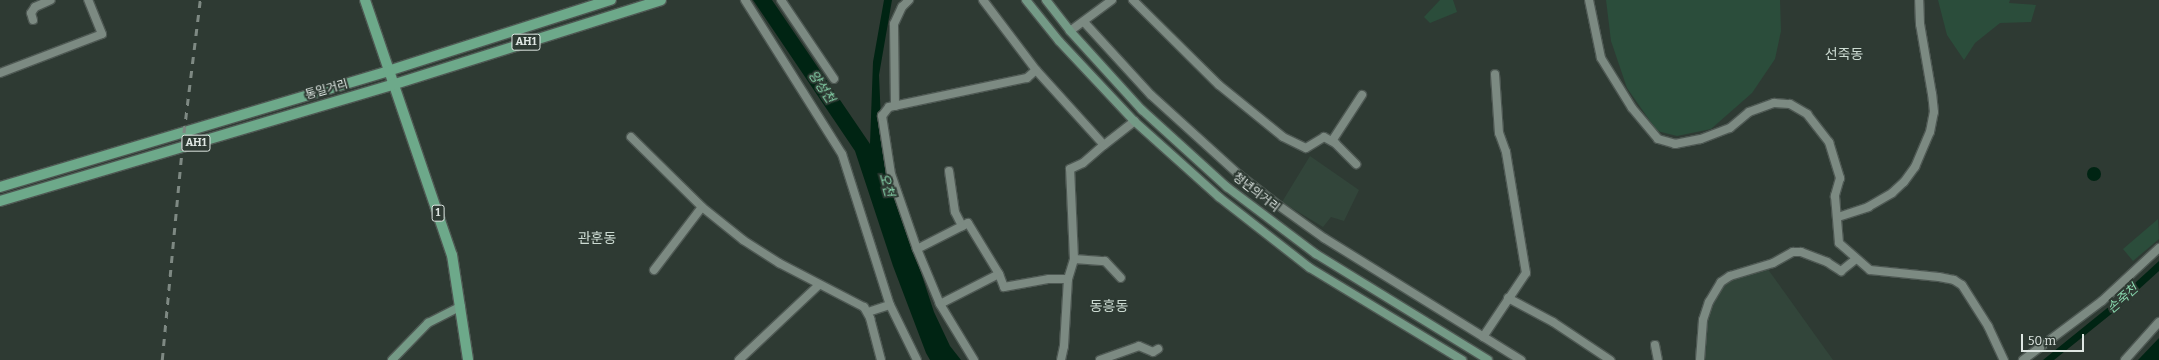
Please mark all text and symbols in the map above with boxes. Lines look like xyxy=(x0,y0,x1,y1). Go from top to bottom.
road number: AH1 xyxy=(511,33,541,51)
district label: 선죽동 xyxy=(1825,47,1863,63)
water label: 양성천 xyxy=(805,68,837,106)
street label: 통일거리 xyxy=(304,77,350,103)
road number: AH1 xyxy=(181,134,211,152)
street label: 청년의거리 xyxy=(1230,170,1282,216)
water label: 오천 xyxy=(875,171,897,199)
road number: 1 xyxy=(431,204,445,222)
district label: 관훈동 xyxy=(578,231,616,247)
water label: 손죽천 xyxy=(2104,281,2142,317)
district label: 동흥동 xyxy=(1090,299,1128,315)
scale bar xyxy=(2023,326,2086,352)
text: 50 m xyxy=(2028,334,2056,348)

